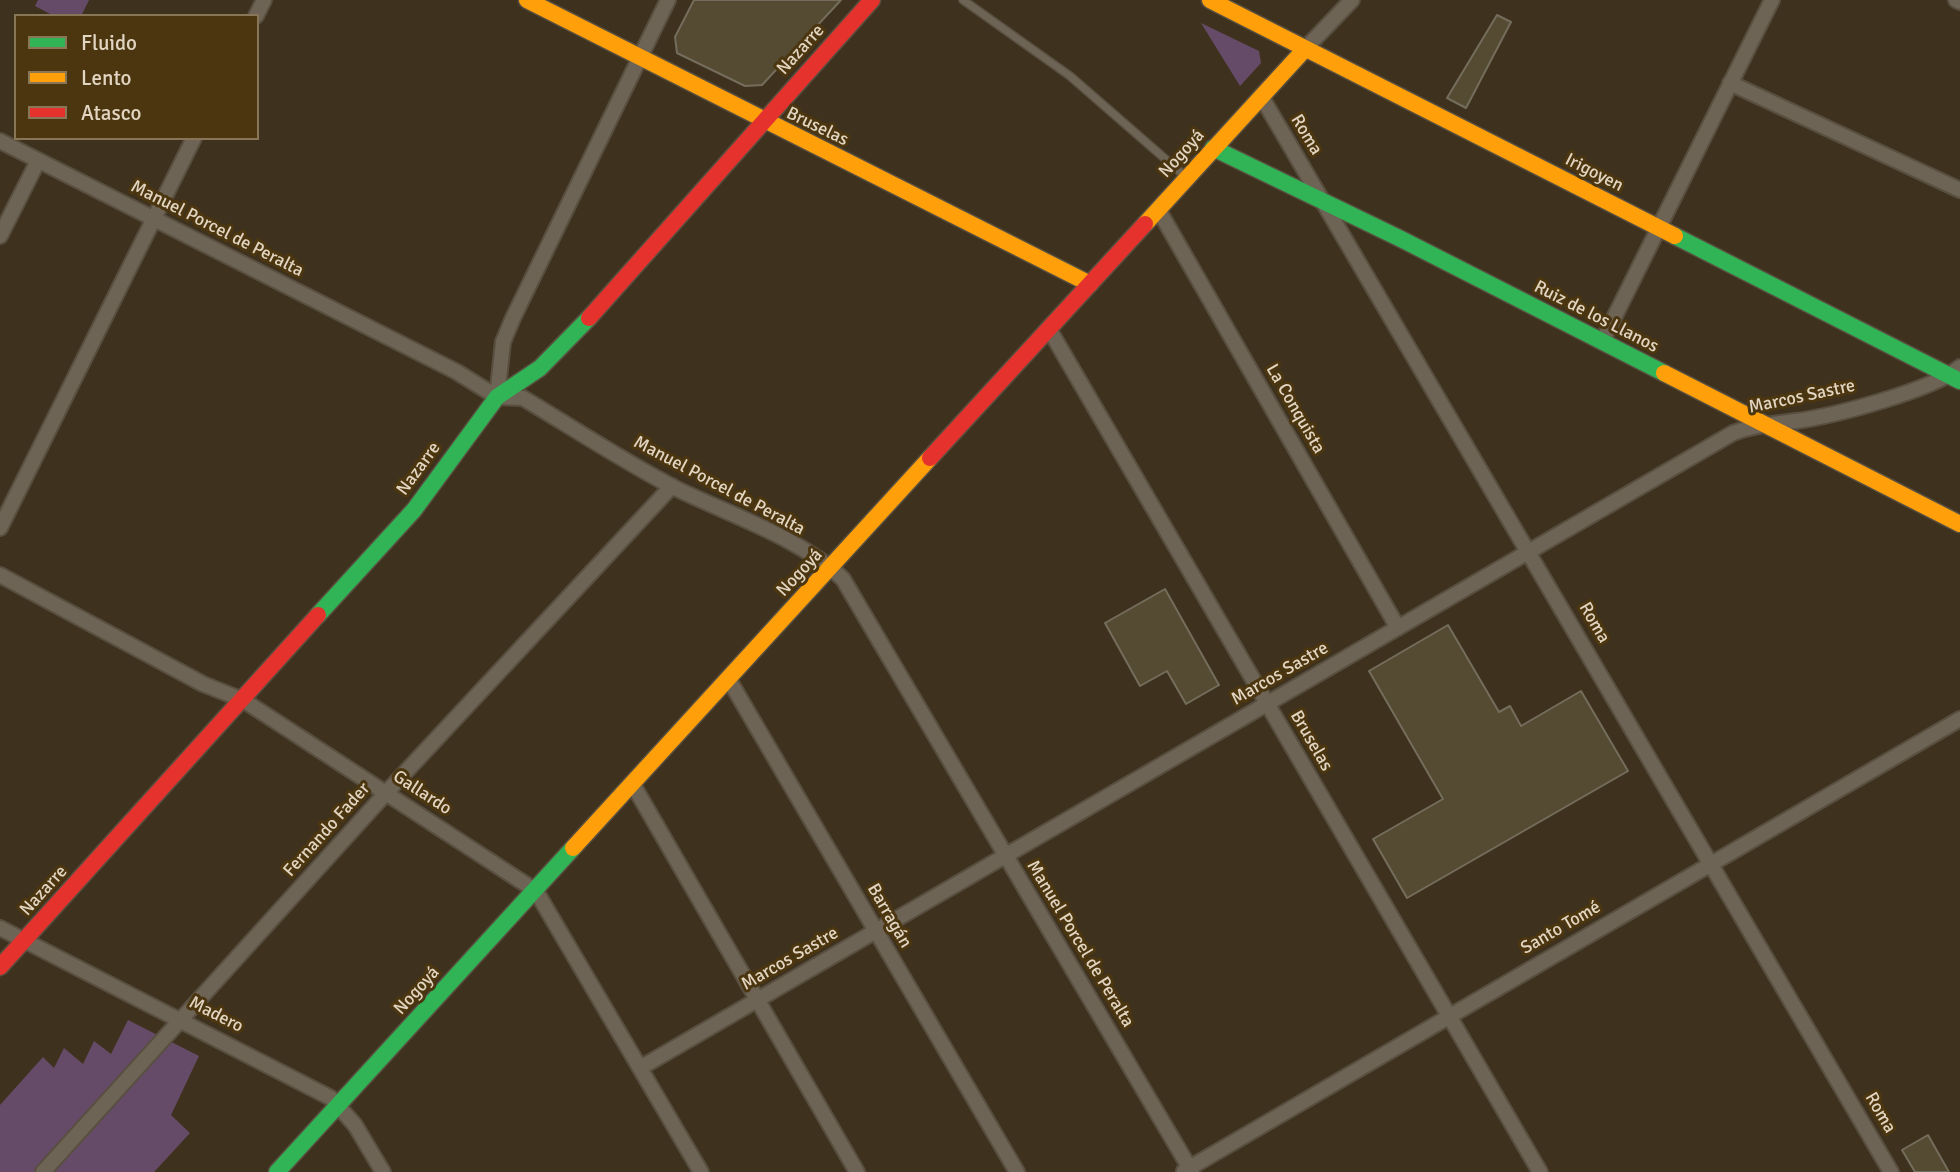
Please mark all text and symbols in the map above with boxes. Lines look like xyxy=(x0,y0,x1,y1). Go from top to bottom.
legend xyxy=(14,14,259,140)
street label: Nazarre xyxy=(773,20,829,80)
text: Fluido xyxy=(81,30,137,56)
text: Lento xyxy=(81,65,131,91)
text: Atasco xyxy=(81,100,141,126)
street label: Bruselas xyxy=(782,103,852,151)
street label: Roma xyxy=(1286,111,1326,159)
street label: Nogoyá xyxy=(1155,125,1209,183)
street label: Irigoyen xyxy=(1561,149,1627,197)
street label: Manuel Porcel de Peralta xyxy=(127,176,307,282)
street label: Ruiz de los Llanos xyxy=(1530,276,1662,358)
street label: La Conquista xyxy=(1261,360,1329,458)
street label: Marcos Sastre xyxy=(1747,375,1857,419)
street label: Manuel Porcel de Peralta xyxy=(630,432,808,540)
street label: Nazarre xyxy=(393,438,445,500)
street label: Nogoyá xyxy=(772,545,828,601)
street label: Roma xyxy=(1574,599,1614,647)
street label: Marcos Sastre xyxy=(1228,638,1332,710)
street label: Bruselas xyxy=(1285,707,1337,775)
street label: Gallardo xyxy=(389,766,455,820)
street label: Fernando Fader xyxy=(279,779,375,881)
street label: Manuel Porcel de Peralta xyxy=(1022,857,1138,1031)
street label: Nazarre xyxy=(16,861,72,921)
street label: Barragán xyxy=(862,880,916,952)
street label: Santo Tomé xyxy=(1517,897,1605,959)
street label: Marcos Sastre xyxy=(738,923,842,995)
street label: Nogoyá xyxy=(390,962,444,1020)
street label: Madero xyxy=(185,992,247,1038)
street label: Roma xyxy=(1860,1089,1900,1137)

